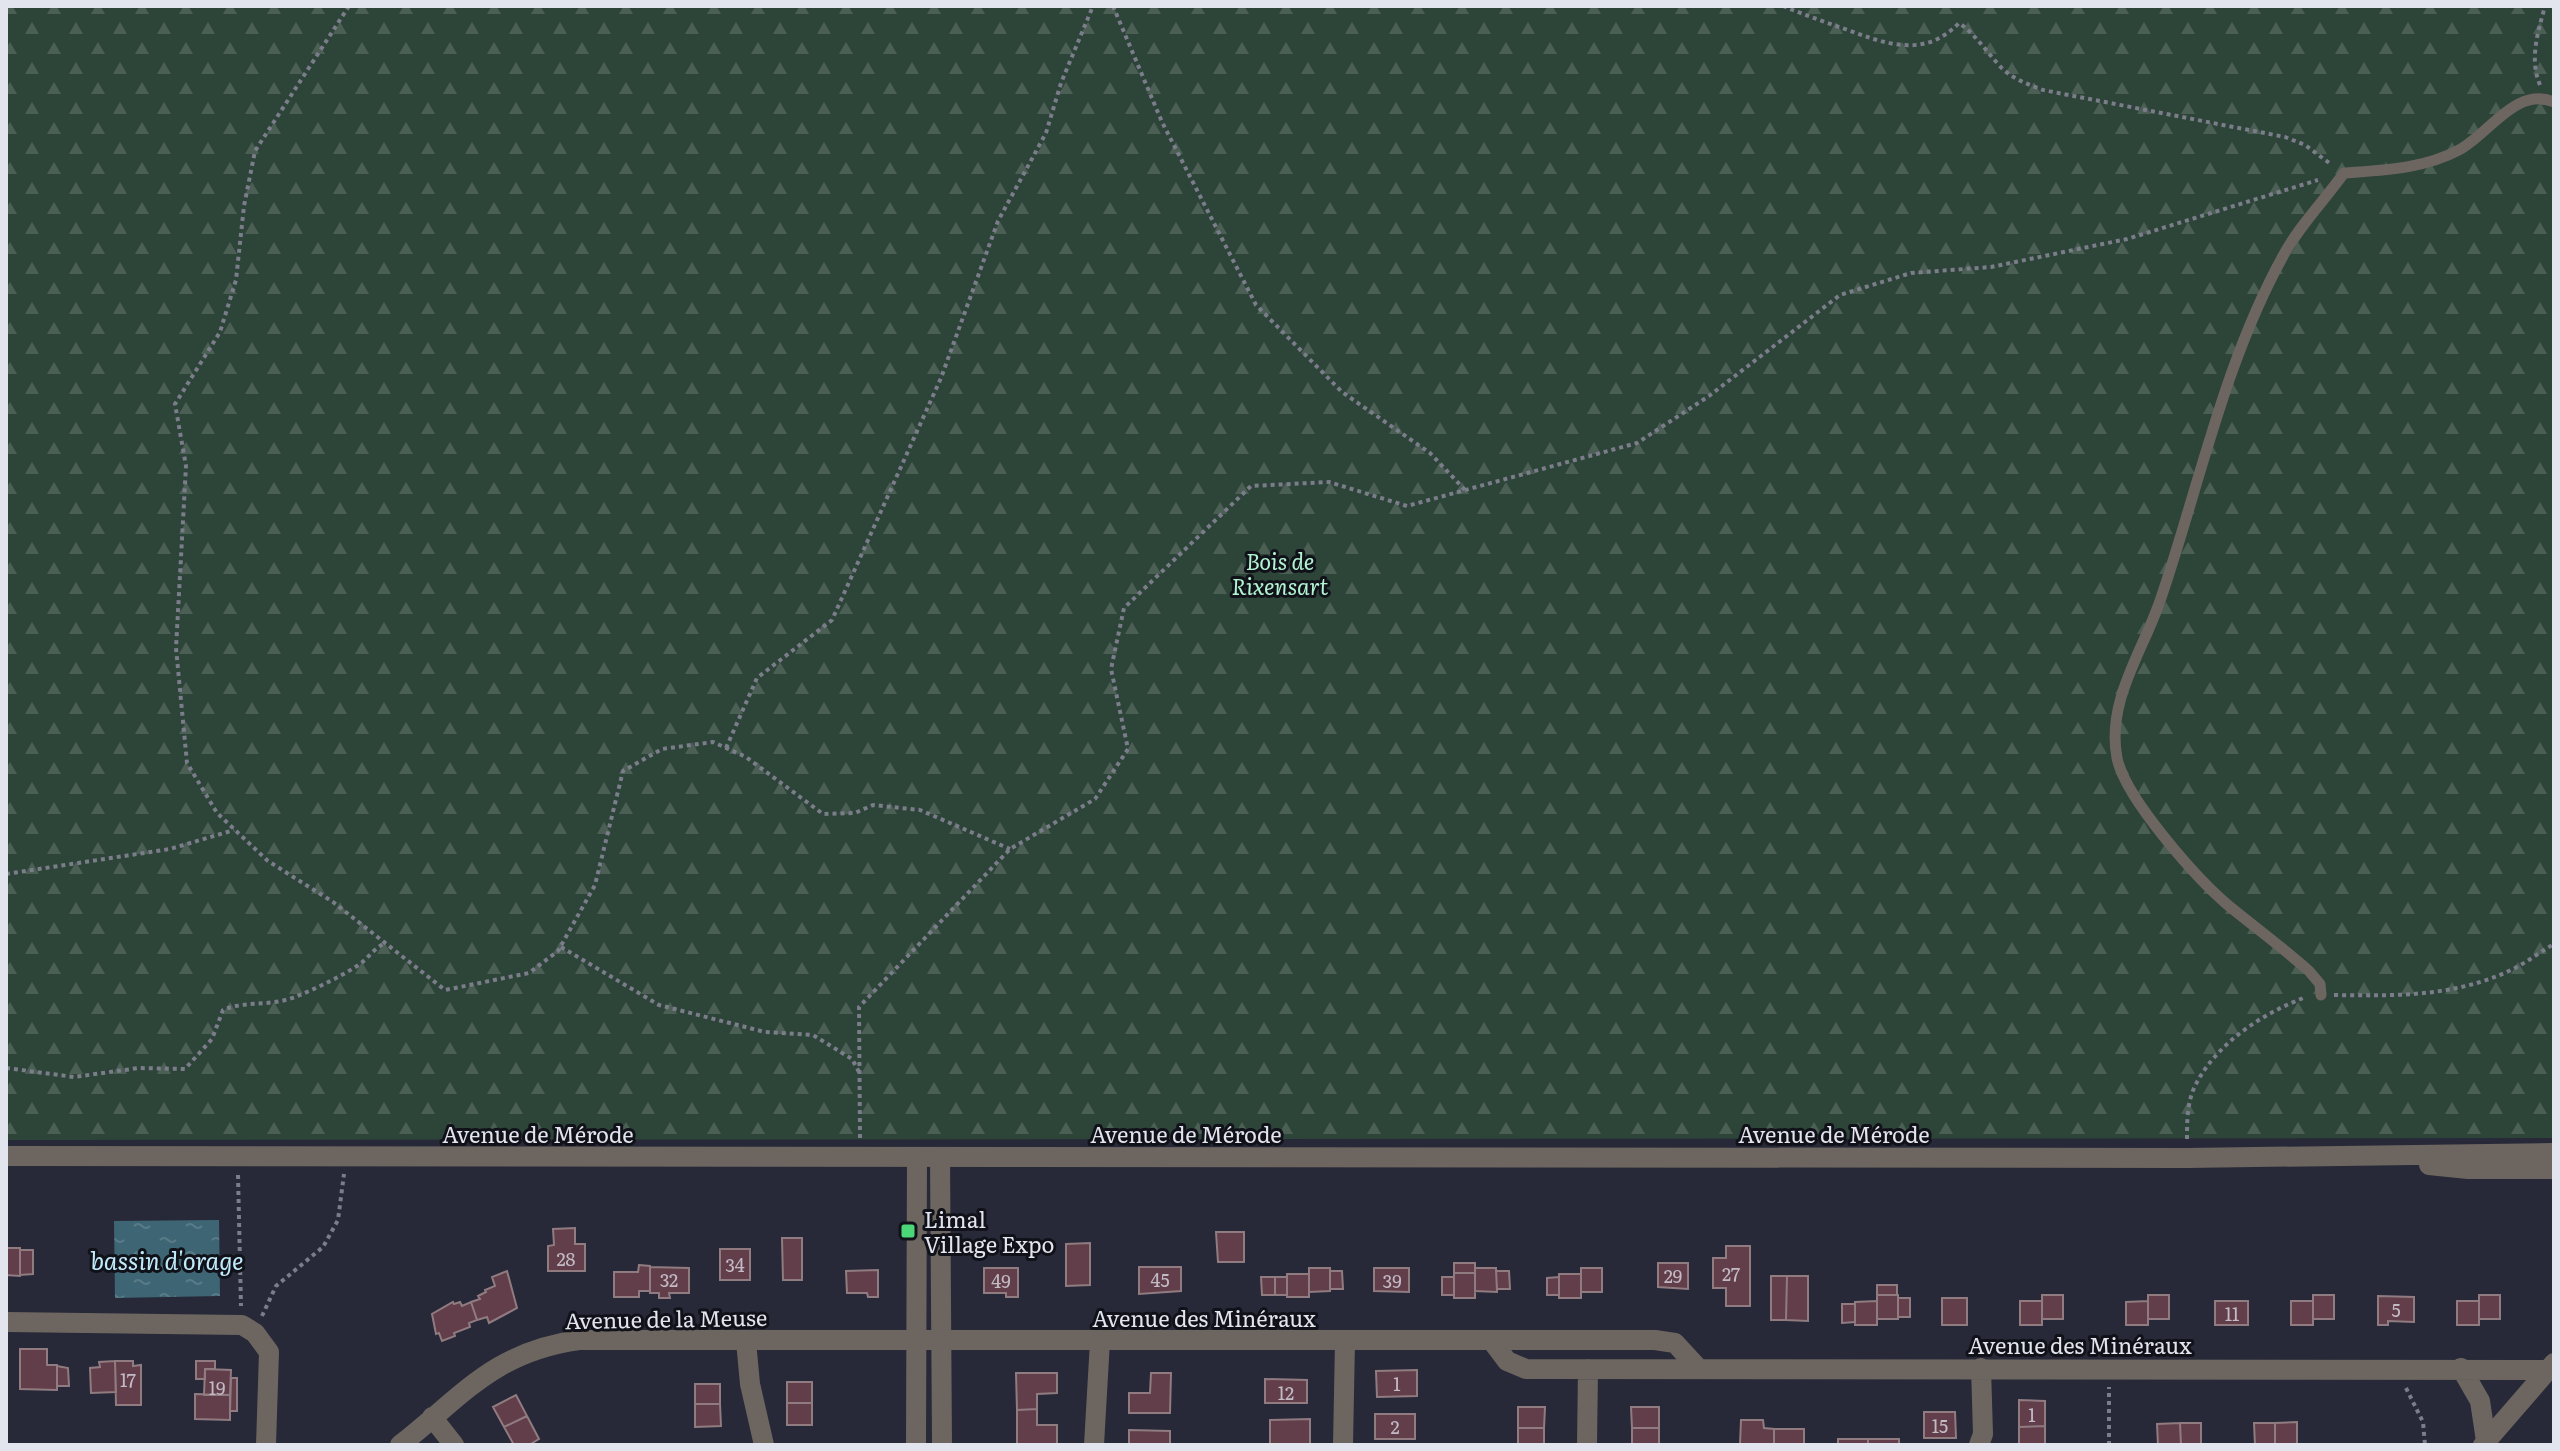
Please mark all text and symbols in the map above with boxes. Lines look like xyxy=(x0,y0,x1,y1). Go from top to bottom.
park label: Bois de Rixensart xyxy=(1232,544,1329,602)
street label: Avenue de Mérode xyxy=(442,1117,634,1150)
street label: Avenue de Mérode xyxy=(1090,1117,1282,1150)
street label: Avenue de Mérode xyxy=(1738,1117,1930,1150)
place label: Limal Village Expo xyxy=(924,1202,1054,1260)
marker: Limal Village Expo xyxy=(899,1222,917,1240)
water label: bassin d'orage xyxy=(91,1242,243,1277)
house number: 28 xyxy=(556,1245,576,1272)
house number: 34 xyxy=(725,1251,745,1278)
house number: 27 xyxy=(1722,1260,1740,1287)
house number: 29 xyxy=(1664,1262,1682,1289)
house number: 32 xyxy=(660,1266,678,1293)
house number: 45 xyxy=(1150,1266,1170,1293)
house number: 49 xyxy=(991,1267,1011,1294)
house number: 39 xyxy=(1382,1267,1402,1294)
house number: 5 xyxy=(2391,1296,2401,1323)
street label: Avenue de la Meuse xyxy=(564,1300,768,1336)
house number: 11 xyxy=(2225,1300,2239,1327)
street label: Avenue des Minéraux xyxy=(1092,1301,1316,1334)
street label: Avenue des Minéraux xyxy=(1968,1328,2192,1361)
house number: 17 xyxy=(120,1366,136,1393)
house number: 1 xyxy=(1393,1370,1401,1397)
house number: 19 xyxy=(209,1374,225,1401)
house number: 12 xyxy=(1278,1379,1294,1406)
house number: 1 xyxy=(2028,1401,2036,1428)
house number: 15 xyxy=(1932,1412,1948,1439)
house number: 2 xyxy=(1390,1413,1400,1440)

